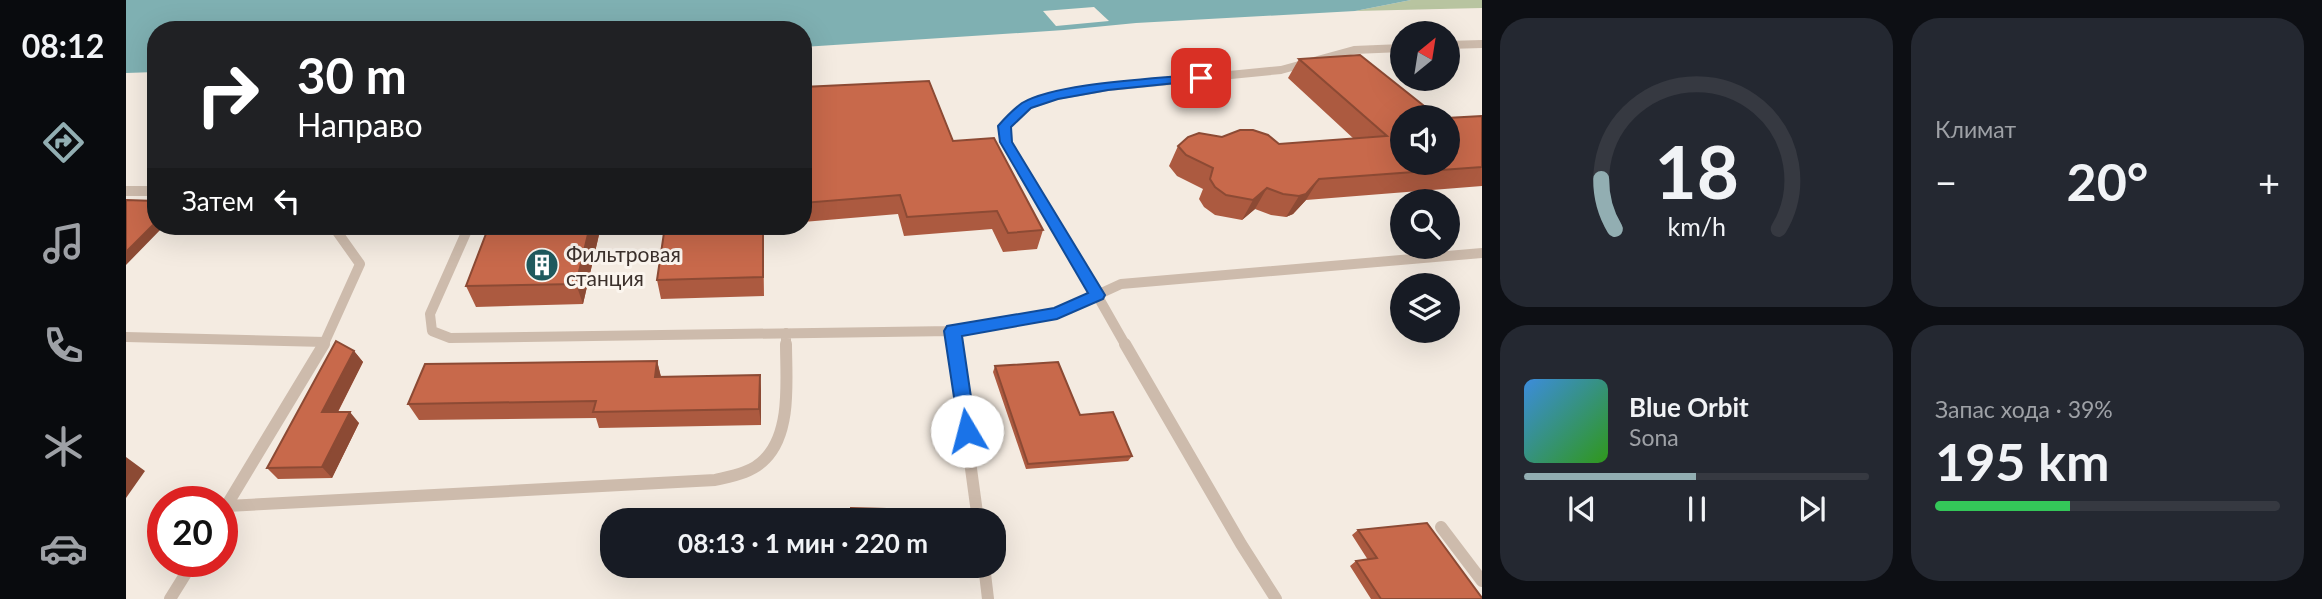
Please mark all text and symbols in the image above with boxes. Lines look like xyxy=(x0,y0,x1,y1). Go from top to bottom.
north arrow xyxy=(1390,21,1460,91)
map controls xyxy=(1390,21,1460,343)
text: 08:12 xyxy=(22,26,104,65)
text: 30 m xyxy=(297,46,407,104)
pin xyxy=(1171,48,1231,108)
icon: right xyxy=(182,49,273,140)
icon: arrive xyxy=(1182,59,1220,97)
text: Направо xyxy=(297,105,423,144)
button: sound xyxy=(1390,105,1460,175)
text: Климат xyxy=(1935,115,2016,143)
icon: directions xyxy=(39,118,88,167)
text: 18 xyxy=(1654,127,1739,215)
text: 20° xyxy=(2067,150,2148,212)
text: − xyxy=(1935,159,1957,205)
text: + xyxy=(2258,159,2280,205)
icon: left xyxy=(268,182,306,220)
text: Затем xyxy=(182,185,254,217)
button: search xyxy=(1390,189,1460,259)
text: km/h xyxy=(1667,210,1726,240)
icon: music xyxy=(39,219,88,268)
place label: Фильтровая станция xyxy=(566,241,681,290)
building icon: Фильтровая станция xyxy=(523,246,561,284)
button: layers xyxy=(1390,273,1460,343)
icon: phone xyxy=(39,321,88,370)
text: Blue Orbit xyxy=(1629,391,1749,423)
position arrow xyxy=(930,394,1004,468)
text: Запас хода · 39% xyxy=(1935,395,2113,423)
icon: climate xyxy=(39,422,88,471)
text: Sona xyxy=(1629,423,1679,451)
text: 195 km xyxy=(1935,430,2109,492)
speed limit sign: 20 xyxy=(147,486,238,577)
icon: previous xyxy=(1563,490,1601,528)
icon: pause xyxy=(1678,490,1716,528)
icon: next xyxy=(1793,490,1831,528)
icon: car xyxy=(39,524,88,573)
text: 08:13 · 1 мин · 220 m xyxy=(678,527,928,559)

